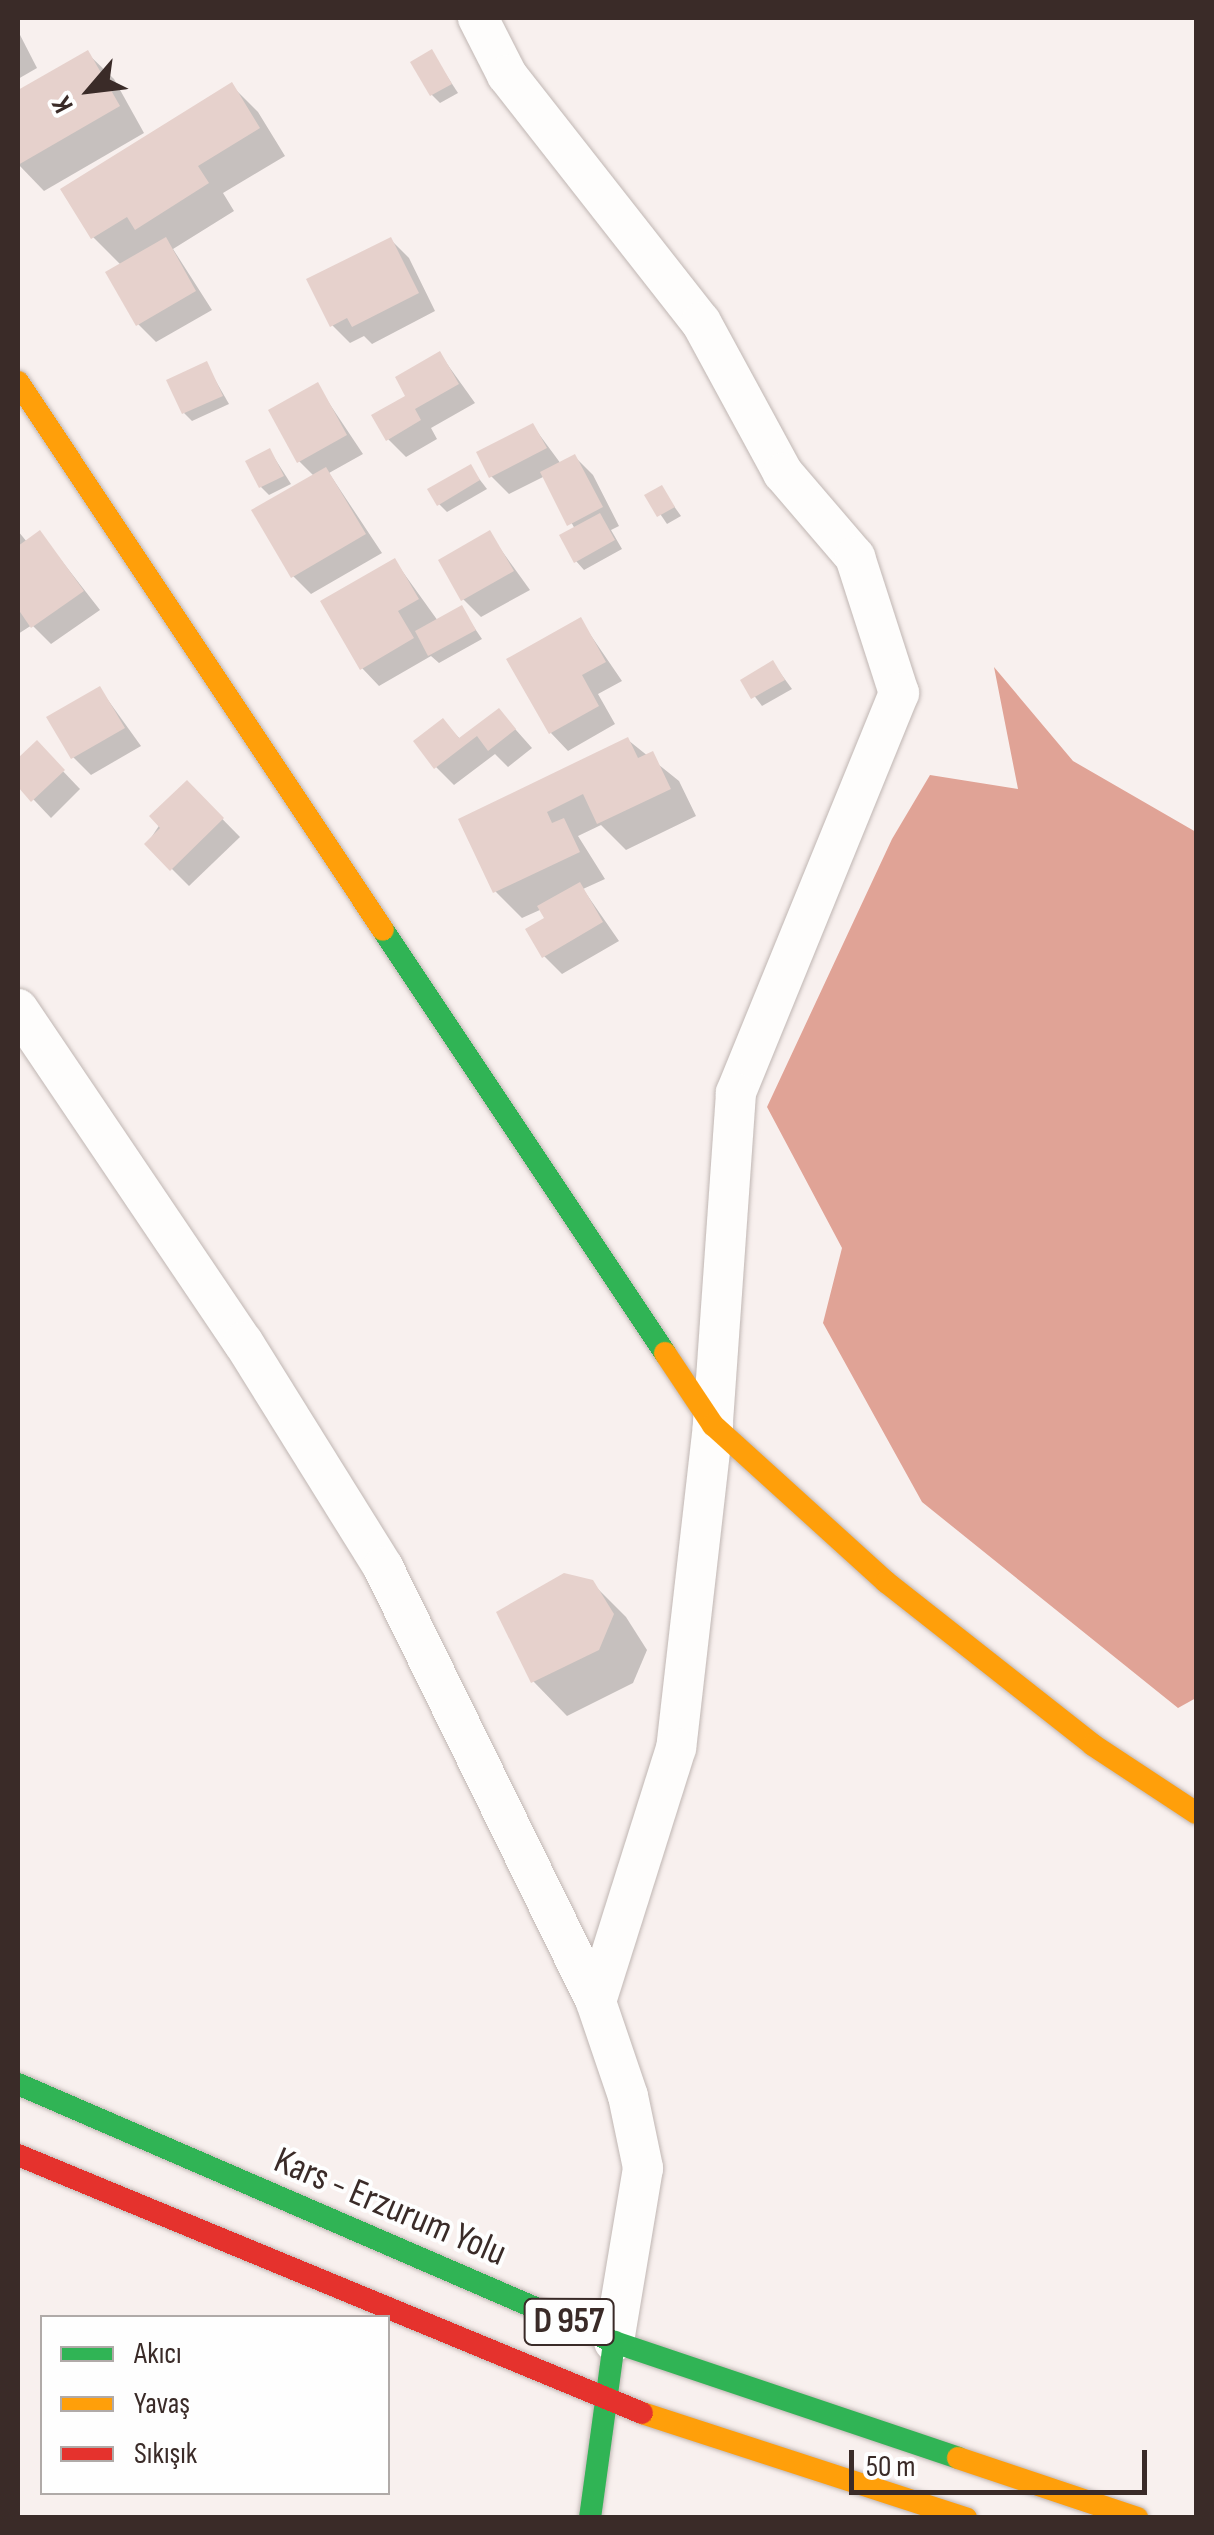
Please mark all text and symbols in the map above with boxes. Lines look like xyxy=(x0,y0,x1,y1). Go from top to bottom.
north arrow xyxy=(40,40,140,140)
text: K xyxy=(45,90,81,118)
street label: Kars - Erzurum Yolu xyxy=(267,2138,513,2276)
road number: D 957 xyxy=(522,2292,616,2352)
legend xyxy=(40,2315,390,2495)
text: Akıcı xyxy=(134,2336,182,2372)
text: Yavaş xyxy=(134,2386,190,2422)
scale bar xyxy=(854,2430,1152,2492)
text: Sıkışık xyxy=(134,2436,197,2472)
text: 50 m xyxy=(866,2449,915,2485)

